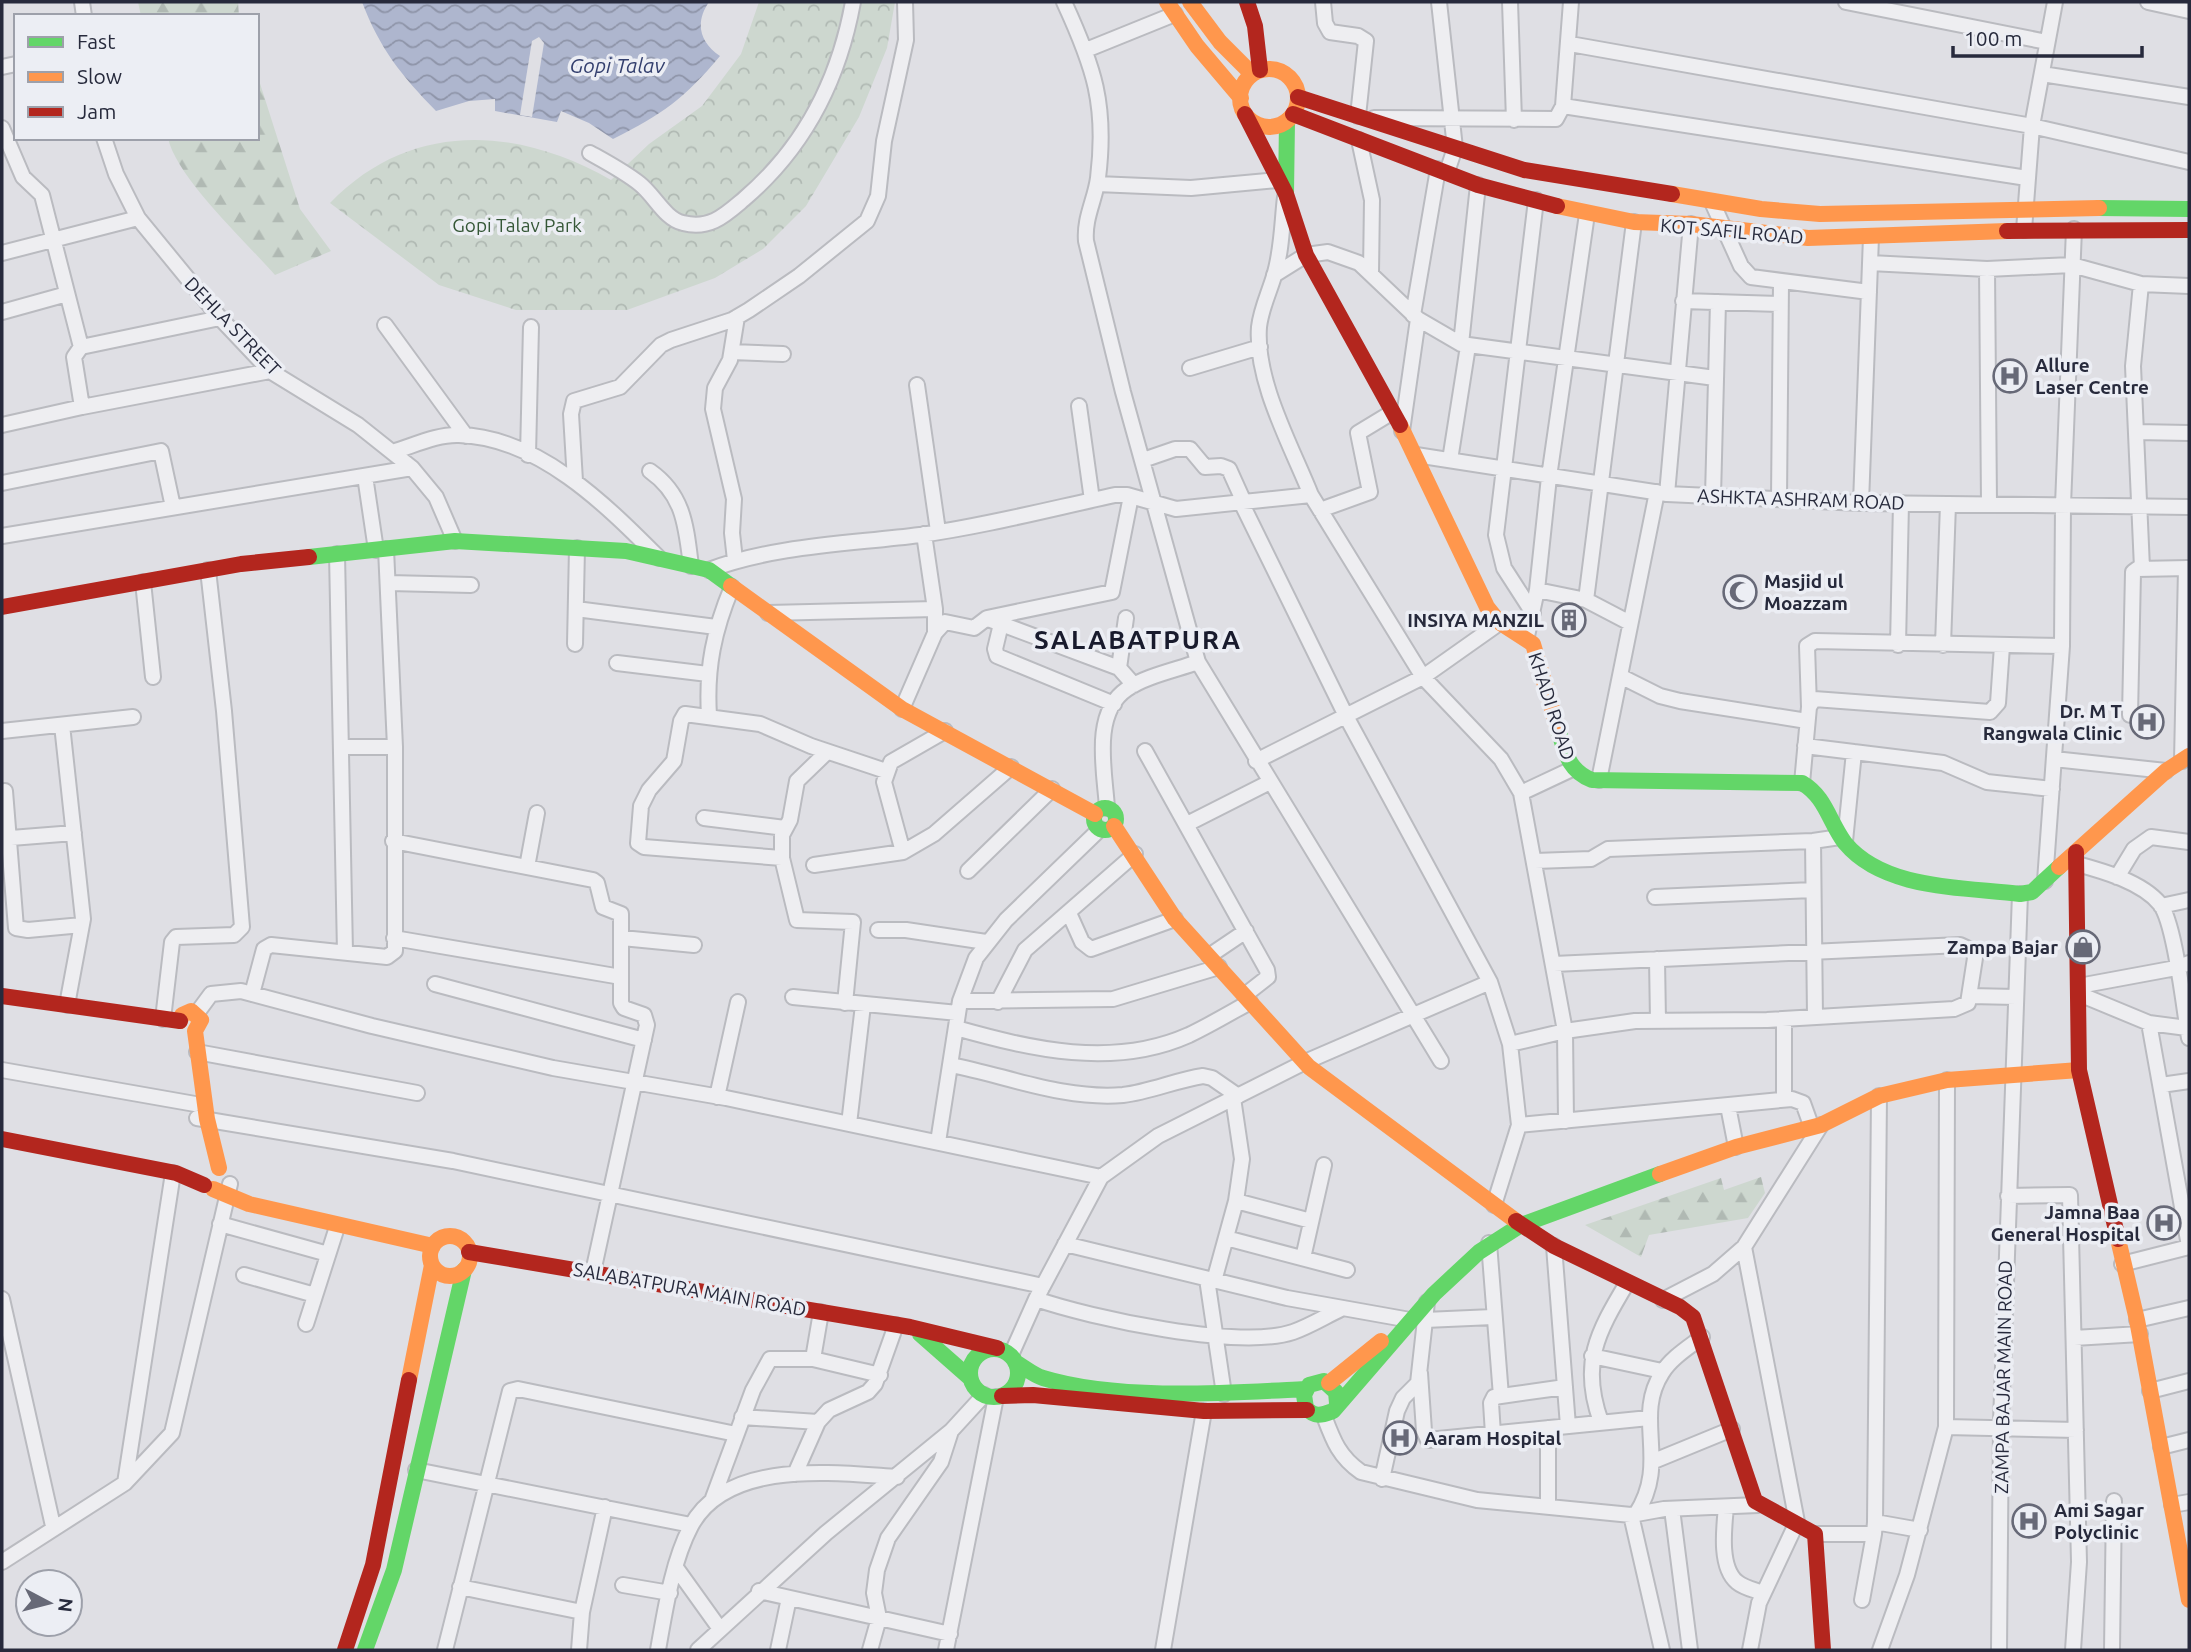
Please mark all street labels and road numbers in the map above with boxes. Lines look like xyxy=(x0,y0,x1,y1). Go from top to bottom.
street label: KOT SAFIL ROAD xyxy=(1659,214,1805,248)
street label: DEHLA STREET xyxy=(180,272,286,380)
street label: ASHKTA ASHRAM ROAD xyxy=(1697,484,1905,514)
street label: KHADI ROAD xyxy=(1524,649,1580,763)
street label: SALABATPURA MAIN ROAD xyxy=(572,1258,808,1320)
street label: ZAMPA BAJAR MAIN ROAD xyxy=(1990,1260,2016,1494)

